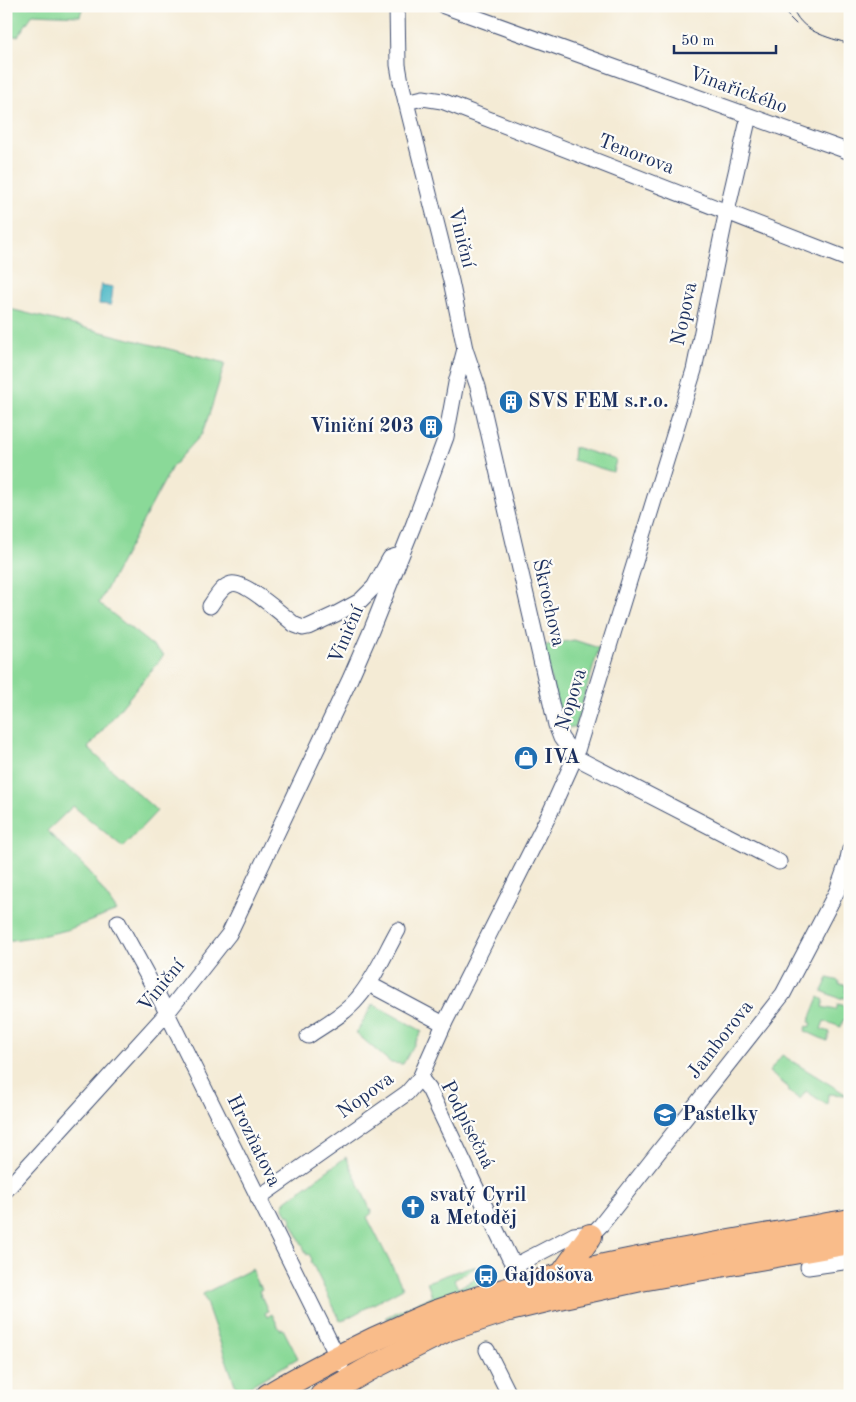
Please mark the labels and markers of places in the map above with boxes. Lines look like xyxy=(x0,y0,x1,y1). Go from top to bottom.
building icon: SVS FEM s.r.o. xyxy=(498,389,524,415)
place label: SVS FEM s.r.o. xyxy=(528,392,669,412)
building icon: Viniční 203 xyxy=(418,414,444,440)
place label: Viniční 203 xyxy=(310,417,414,437)
shop icon: IVA xyxy=(513,745,539,771)
place label: IVA xyxy=(544,748,580,768)
school or university icon: Pastelky xyxy=(652,1102,678,1128)
place label: Pastelky xyxy=(682,1105,758,1125)
place label: svatý Cyril a Metoděj xyxy=(430,1186,526,1229)
church icon: svatý Cyril a Metoděj xyxy=(400,1194,426,1220)
bus stop icon: Gajdošova xyxy=(473,1263,499,1289)
place label: Gajdošova xyxy=(504,1266,593,1286)

